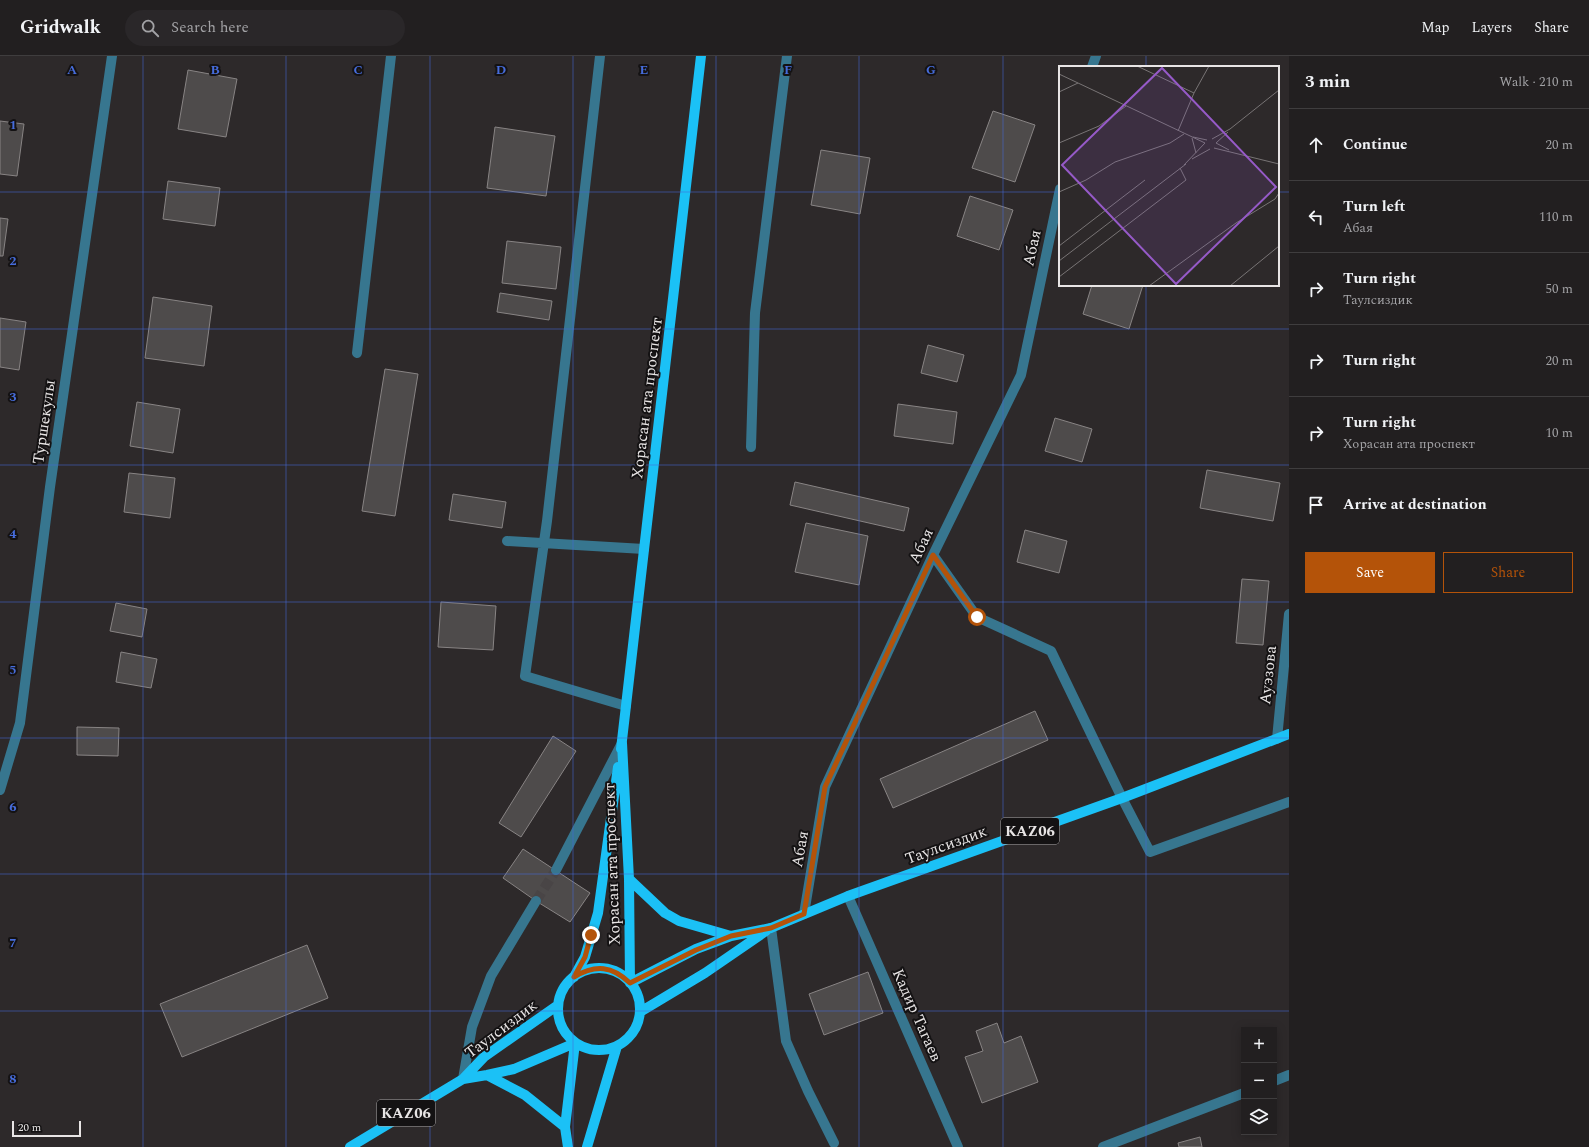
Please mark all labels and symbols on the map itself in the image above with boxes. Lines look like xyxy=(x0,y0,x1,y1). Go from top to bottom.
text: A xyxy=(67,60,77,80)
text: B xyxy=(210,60,220,80)
text: C xyxy=(353,60,363,80)
text: D xyxy=(496,60,506,80)
text: E xyxy=(640,60,649,80)
text: F xyxy=(784,60,792,80)
text: G xyxy=(926,60,936,80)
inset map xyxy=(1059,66,1279,286)
text: 1 xyxy=(9,115,17,135)
street label: Абая xyxy=(1016,228,1048,268)
text: 2 xyxy=(9,251,17,271)
street label: Хорасан ата проспект xyxy=(625,316,669,480)
street label: Туршекулы xyxy=(26,378,62,466)
text: 3 xyxy=(9,387,17,407)
text: 4 xyxy=(9,524,17,544)
street label: Абая xyxy=(902,524,940,568)
route start xyxy=(968,608,986,626)
street label: Ауэзова xyxy=(1253,644,1283,706)
text: 5 xyxy=(9,660,17,680)
street label: Хорасан ата проспект xyxy=(597,782,627,946)
text: 6 xyxy=(9,797,17,817)
road number: KAZ06 xyxy=(1001,818,1059,844)
street label: Таулсиздик xyxy=(902,819,990,871)
street label: Абая xyxy=(785,829,815,869)
route end xyxy=(582,926,600,944)
text: 7 xyxy=(9,933,17,953)
street label: Кадир Тагаев xyxy=(886,965,948,1065)
street label: Таулсиздик xyxy=(460,994,543,1064)
text: 8 xyxy=(9,1069,17,1089)
road number: KAZ06 xyxy=(377,1100,435,1126)
scale bar xyxy=(12,1119,81,1138)

